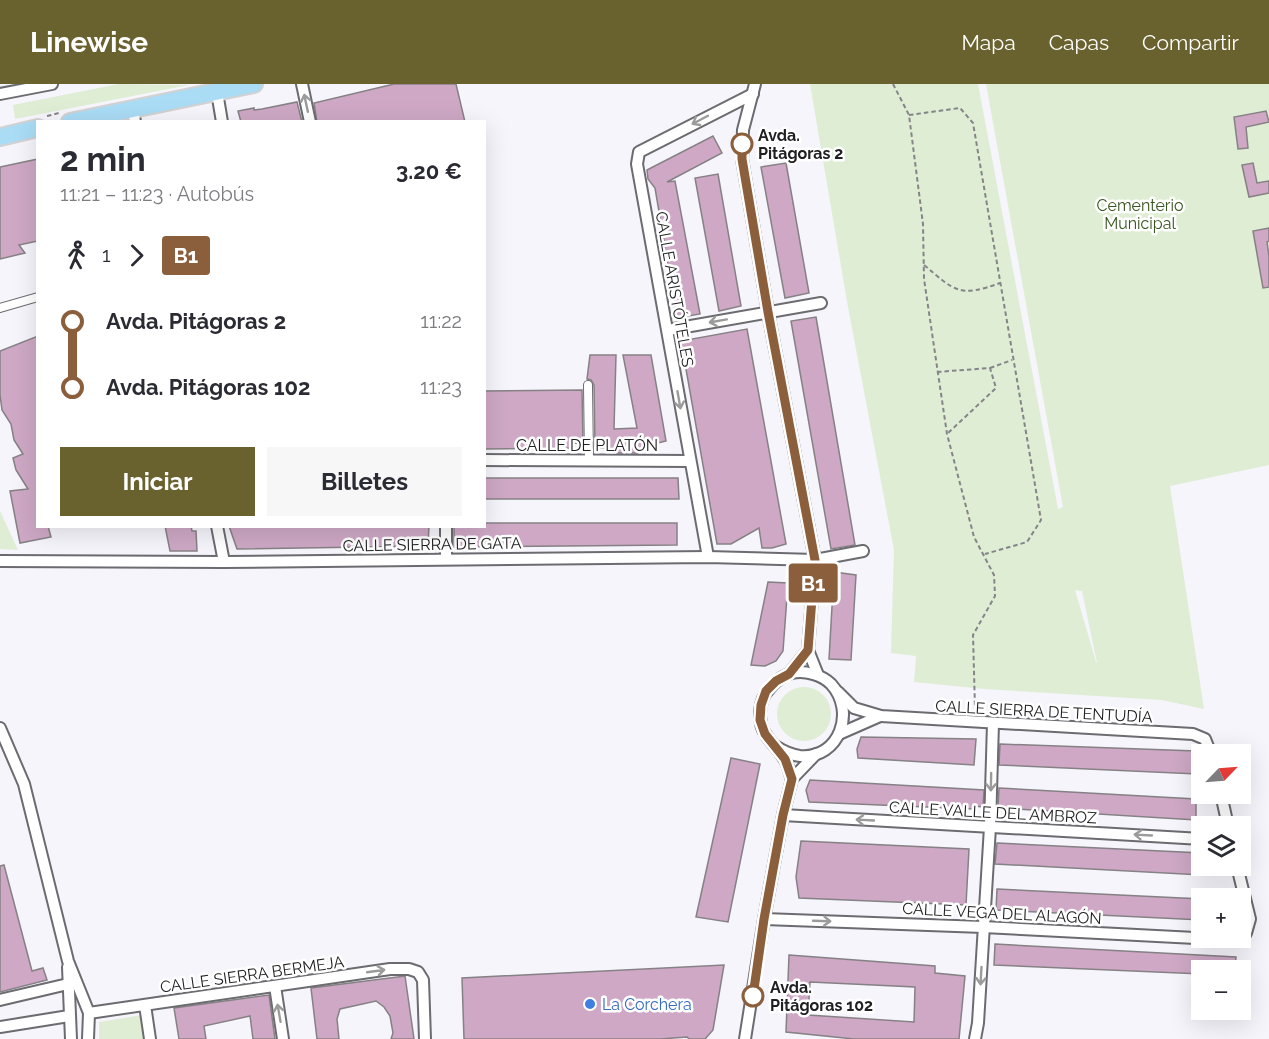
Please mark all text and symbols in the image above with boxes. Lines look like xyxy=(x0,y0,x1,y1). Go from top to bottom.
text: Linewise xyxy=(30,26,148,59)
text: Mapa xyxy=(961,30,1016,55)
text: Capas xyxy=(1049,30,1109,55)
text: Compartir xyxy=(1142,30,1239,55)
one-way arrow xyxy=(300,94,311,113)
one-way arrow xyxy=(692,115,710,126)
place label: Avda. Pitágoras 2 xyxy=(758,126,843,163)
marker: Avda. Pitágoras 2 xyxy=(731,133,753,155)
text: 2 min xyxy=(60,140,146,179)
text: 3.20 € xyxy=(396,158,462,184)
text: 11:21 – 11:23 · Autobús xyxy=(60,182,254,206)
park label: Cementerio Municipal xyxy=(1097,196,1183,233)
street label: CALLE ARISTÓTELES xyxy=(651,210,699,369)
icon: walk xyxy=(60,239,93,272)
icon: forward xyxy=(120,239,153,272)
text: 1 xyxy=(102,243,111,267)
text: B1 xyxy=(174,243,198,268)
text: Avda. Pitágoras 2 xyxy=(106,308,286,334)
text: 11:22 xyxy=(420,309,462,333)
one-way arrow xyxy=(708,315,728,326)
text: Avda. Pitágoras 102 xyxy=(106,374,311,400)
text: 11:23 xyxy=(420,375,462,399)
one-way arrow xyxy=(674,390,685,409)
street label: CALLE DE PLATÓN xyxy=(516,435,658,455)
button: Iniciar xyxy=(60,447,255,516)
button: Billetes xyxy=(267,447,462,516)
street label: CALLE SIERRA DE GATA xyxy=(342,533,522,556)
line badge: B1 xyxy=(786,564,840,602)
text: B1 xyxy=(801,571,825,596)
street label: CALLE SIERRA DE TENTUDÍA xyxy=(935,695,1153,727)
north arrow xyxy=(1191,744,1251,804)
map controls xyxy=(1191,744,1251,1020)
one-way arrow xyxy=(985,771,997,791)
street label: CALLE VALLE DEL AMBROZ xyxy=(889,798,1097,827)
one-way arrow xyxy=(855,814,875,825)
button: layers xyxy=(1191,816,1251,876)
one-way arrow xyxy=(1134,830,1154,841)
button: + xyxy=(1191,888,1251,948)
street label: CALLE VEGA DEL ALAGÓN xyxy=(902,898,1102,928)
one-way arrow xyxy=(812,915,832,926)
street label: CALLE SIERRA BERMEJA xyxy=(159,952,345,997)
button: − xyxy=(1191,960,1251,1020)
one-way arrow xyxy=(365,966,385,977)
one-way arrow xyxy=(975,966,986,986)
place label: Avda. Pitágoras 102 xyxy=(770,978,873,1015)
marker: Avda. Pitágoras 102 xyxy=(742,985,764,1007)
place label: La Corchera xyxy=(602,995,692,1014)
marker: La Corchera xyxy=(583,997,597,1011)
one-way arrow xyxy=(273,1003,284,1023)

